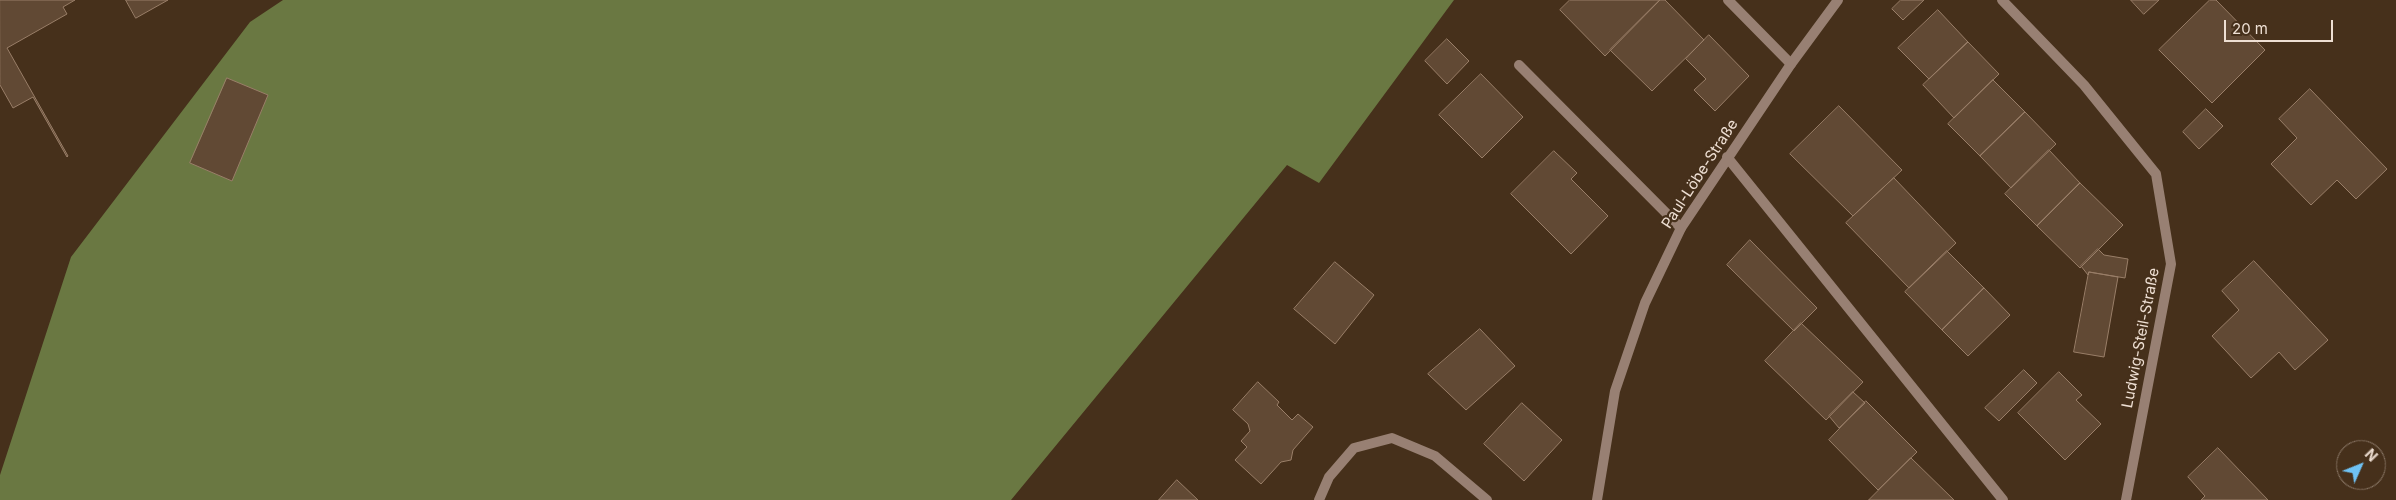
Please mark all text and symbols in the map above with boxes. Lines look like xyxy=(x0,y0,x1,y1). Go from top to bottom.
scale bar xyxy=(2226,10,2335,42)
text: 20 m xyxy=(2232,19,2268,38)
street label: Paul-Löbe-Straße xyxy=(1658,116,1742,232)
street label: Ludwig-Steil-Straße xyxy=(2119,266,2163,410)
north arrow xyxy=(2336,440,2386,490)
text: N xyxy=(2362,445,2381,465)

